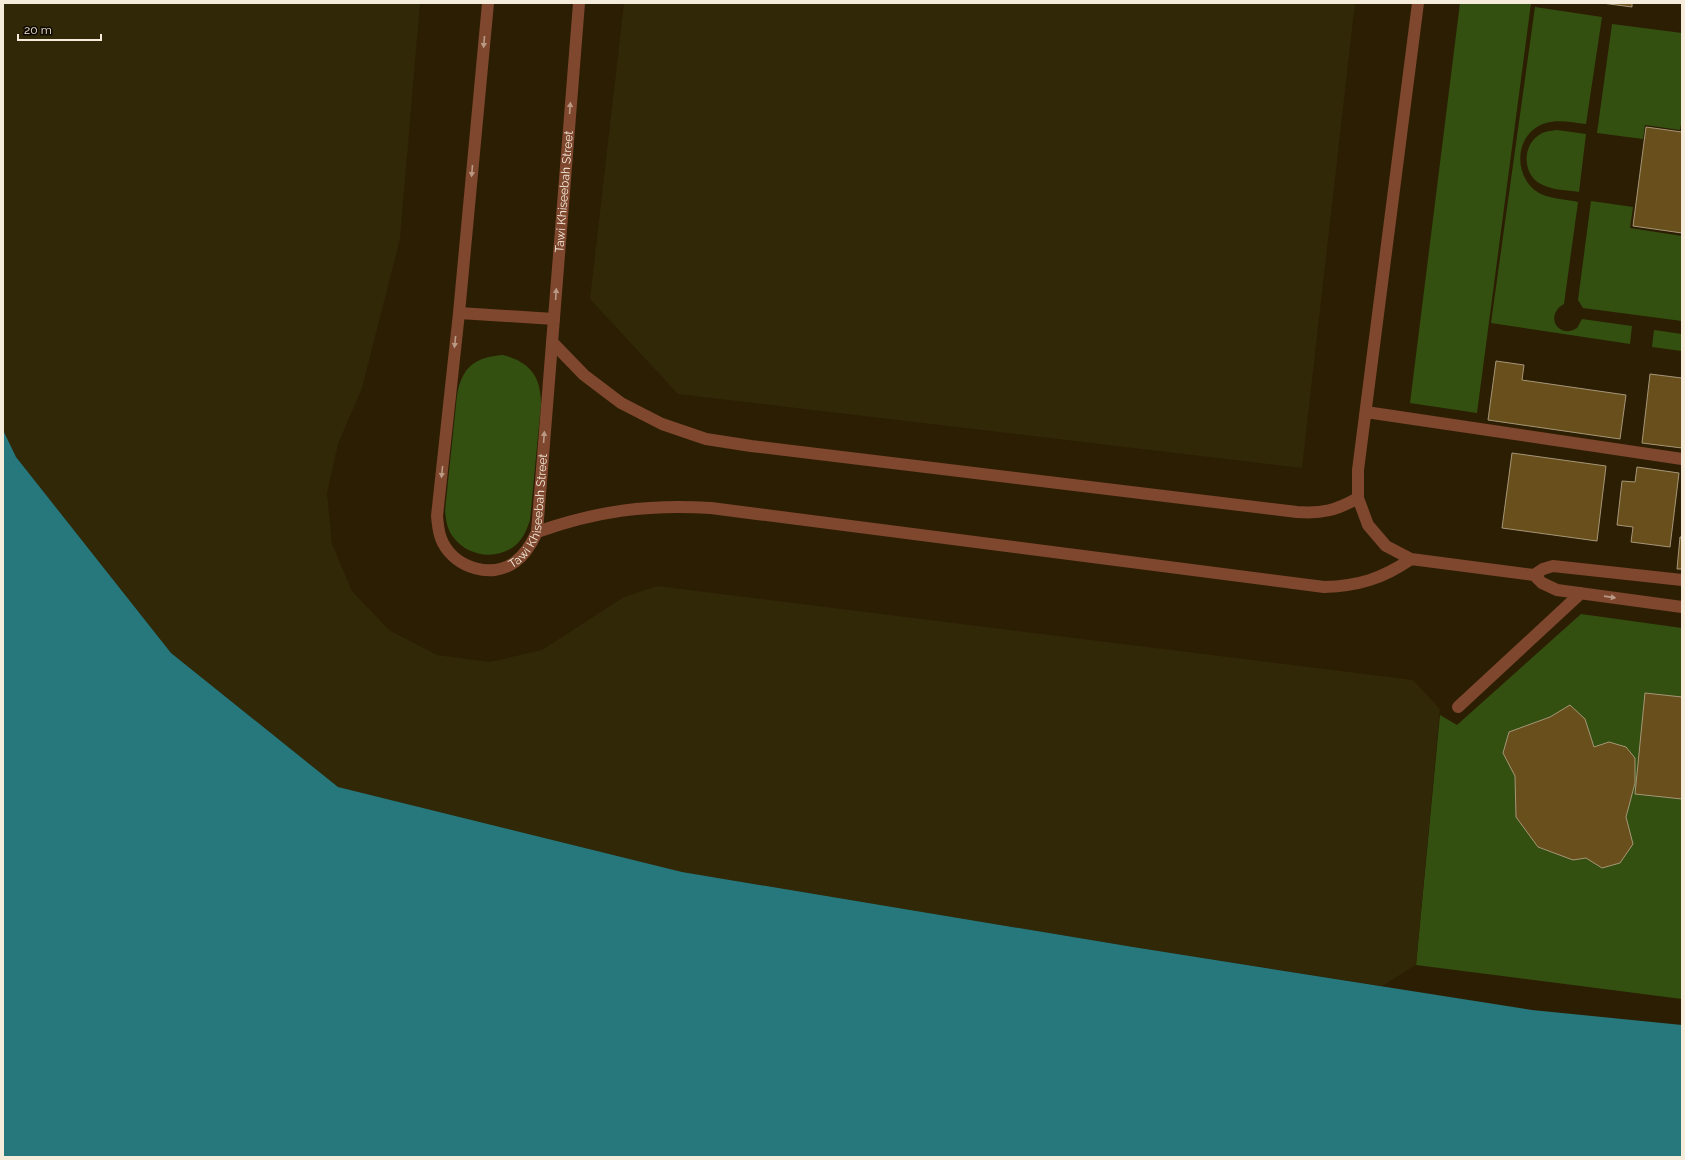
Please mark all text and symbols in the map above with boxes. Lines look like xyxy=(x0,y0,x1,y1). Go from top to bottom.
scale bar xyxy=(18,16,101,42)
text: 20 m xyxy=(24,23,52,37)
one-way arrow xyxy=(481,36,487,48)
one-way arrow xyxy=(567,102,574,114)
street label: Tawi Khiseebah Street xyxy=(552,130,576,253)
one-way arrow xyxy=(469,165,475,177)
one-way arrow xyxy=(552,288,559,300)
one-way arrow xyxy=(452,336,459,349)
one-way arrow xyxy=(541,431,548,443)
street label: Tawi Khiseebah Street xyxy=(506,453,550,571)
one-way arrow xyxy=(439,466,445,478)
one-way arrow xyxy=(1604,594,1616,600)

